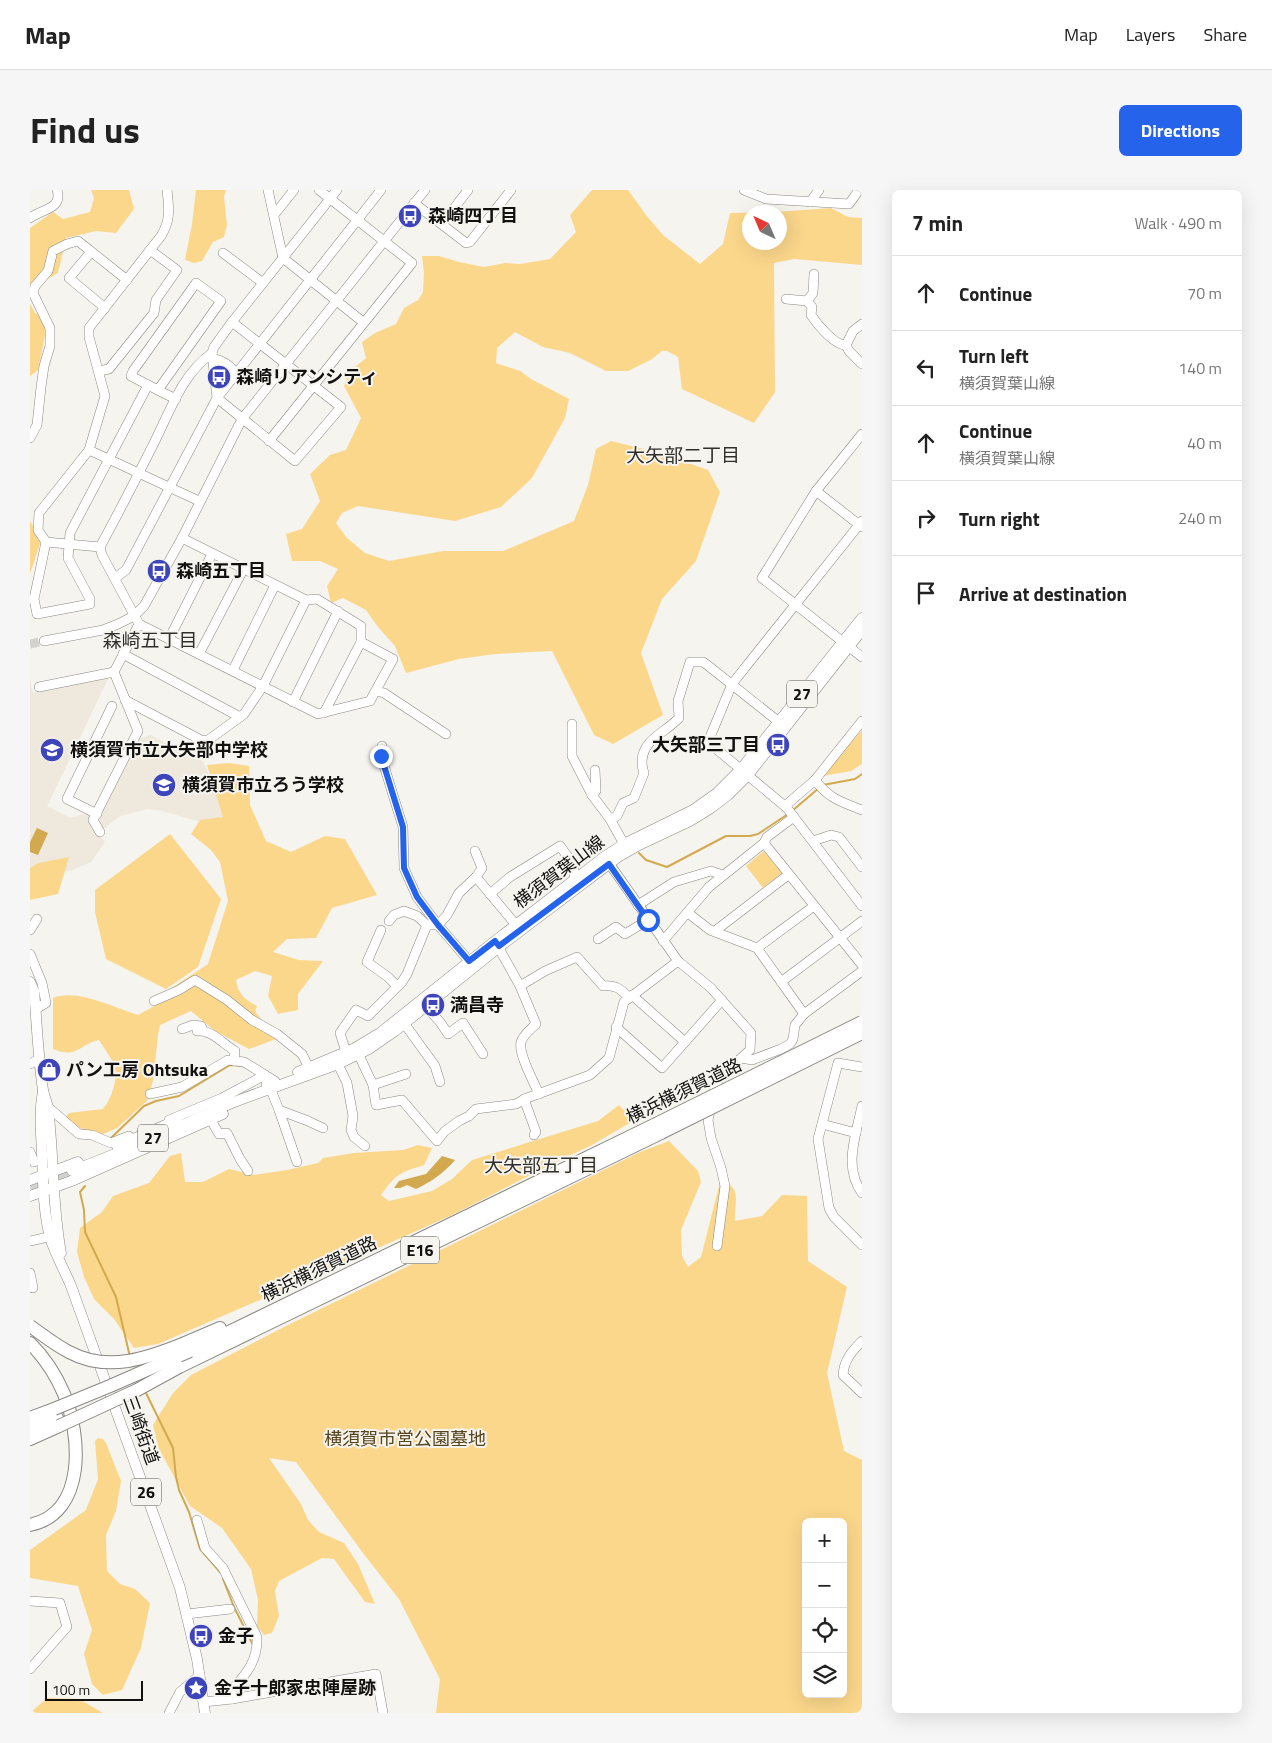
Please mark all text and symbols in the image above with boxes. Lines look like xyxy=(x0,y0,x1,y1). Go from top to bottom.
text: Map xyxy=(25,17,71,53)
text: Map xyxy=(1064,21,1098,48)
text: Layers xyxy=(1126,21,1175,48)
text: Share xyxy=(1203,21,1247,48)
text: Find us xyxy=(30,103,140,157)
button: Directions xyxy=(1119,105,1242,156)
place label: 森崎四丁目 xyxy=(428,202,518,229)
bus stop icon: 森崎四丁目 xyxy=(397,203,423,229)
north arrow xyxy=(742,205,787,250)
text: 7 min xyxy=(912,207,963,239)
text: Walk · 490 m xyxy=(1134,211,1222,235)
icon: ahead xyxy=(912,279,940,307)
text: Continue xyxy=(959,279,1032,308)
text: 70 m xyxy=(1187,281,1222,305)
text: Turn left xyxy=(959,341,1029,370)
icon: left xyxy=(912,354,940,382)
text: 140 m xyxy=(1178,356,1222,380)
place label: 森崎リアンシティ xyxy=(236,363,378,390)
bus stop icon: 森崎リアンシティ xyxy=(206,364,232,390)
text: 横須賀葉山線 xyxy=(959,371,1055,395)
text: Continue xyxy=(959,416,1032,445)
icon: ahead xyxy=(912,429,940,457)
text: 40 m xyxy=(1187,431,1222,455)
district label: 大矢部二丁目 xyxy=(626,440,740,469)
text: 横須賀葉山線 xyxy=(959,446,1055,470)
icon: right xyxy=(912,504,940,532)
text: Turn right xyxy=(959,504,1040,533)
text: 240 m xyxy=(1178,506,1222,530)
place label: 森崎五丁目 xyxy=(176,557,266,584)
bus stop icon: 森崎五丁目 xyxy=(146,558,172,584)
icon: arrive xyxy=(912,579,940,607)
text: Arrive at destination xyxy=(959,579,1127,608)
district label: 森崎五丁目 xyxy=(102,625,198,654)
road number: 27 xyxy=(787,680,817,708)
place label: 大矢部三丁目 xyxy=(652,731,760,758)
bus stop icon: 大矢部三丁目 xyxy=(765,732,791,758)
place label: 横須賀市立大矢部中学校 xyxy=(70,736,268,763)
school or university icon: 横須賀市立大矢部中学校 xyxy=(39,737,65,763)
route end xyxy=(370,745,393,768)
place label: 横須賀市立ろう学校 xyxy=(182,771,344,798)
school or university icon: 横須賀市立ろう学校 xyxy=(151,772,177,798)
street label: 横須賀葉山線 xyxy=(507,828,610,915)
route start xyxy=(637,909,660,932)
place label: 満昌寺 xyxy=(450,991,504,1018)
bus stop icon: 満昌寺 xyxy=(420,992,446,1018)
street label: 横浜横須賀道路 xyxy=(621,1051,746,1130)
place label: パン工房 Ohtsuka xyxy=(66,1056,208,1083)
shop icon: パン工房 Ohtsuka xyxy=(36,1057,62,1083)
road number: 27 xyxy=(138,1124,168,1151)
district label: 大矢部五丁目 xyxy=(484,1150,598,1179)
street label: 横浜横須賀道路 xyxy=(256,1229,381,1308)
road number: E16 xyxy=(401,1236,439,1264)
street label: 三崎街道 xyxy=(116,1391,166,1468)
park label: 横須賀市営公園墓地 xyxy=(324,1425,486,1452)
road number: 26 xyxy=(131,1478,161,1505)
map controls xyxy=(802,1518,847,1698)
button: + xyxy=(802,1518,847,1563)
button: − xyxy=(802,1563,847,1608)
button: locate xyxy=(802,1608,847,1653)
place label: 金子 xyxy=(218,1622,254,1649)
bus stop icon: 金子 xyxy=(188,1623,214,1649)
button: layers xyxy=(802,1653,847,1698)
place label: 金子十郎家忠陣屋跡 xyxy=(214,1674,376,1701)
place icon: 金子十郎家忠陣屋跡 xyxy=(183,1675,209,1701)
scale bar xyxy=(45,1678,142,1701)
text: 100 m xyxy=(52,1679,90,1700)

